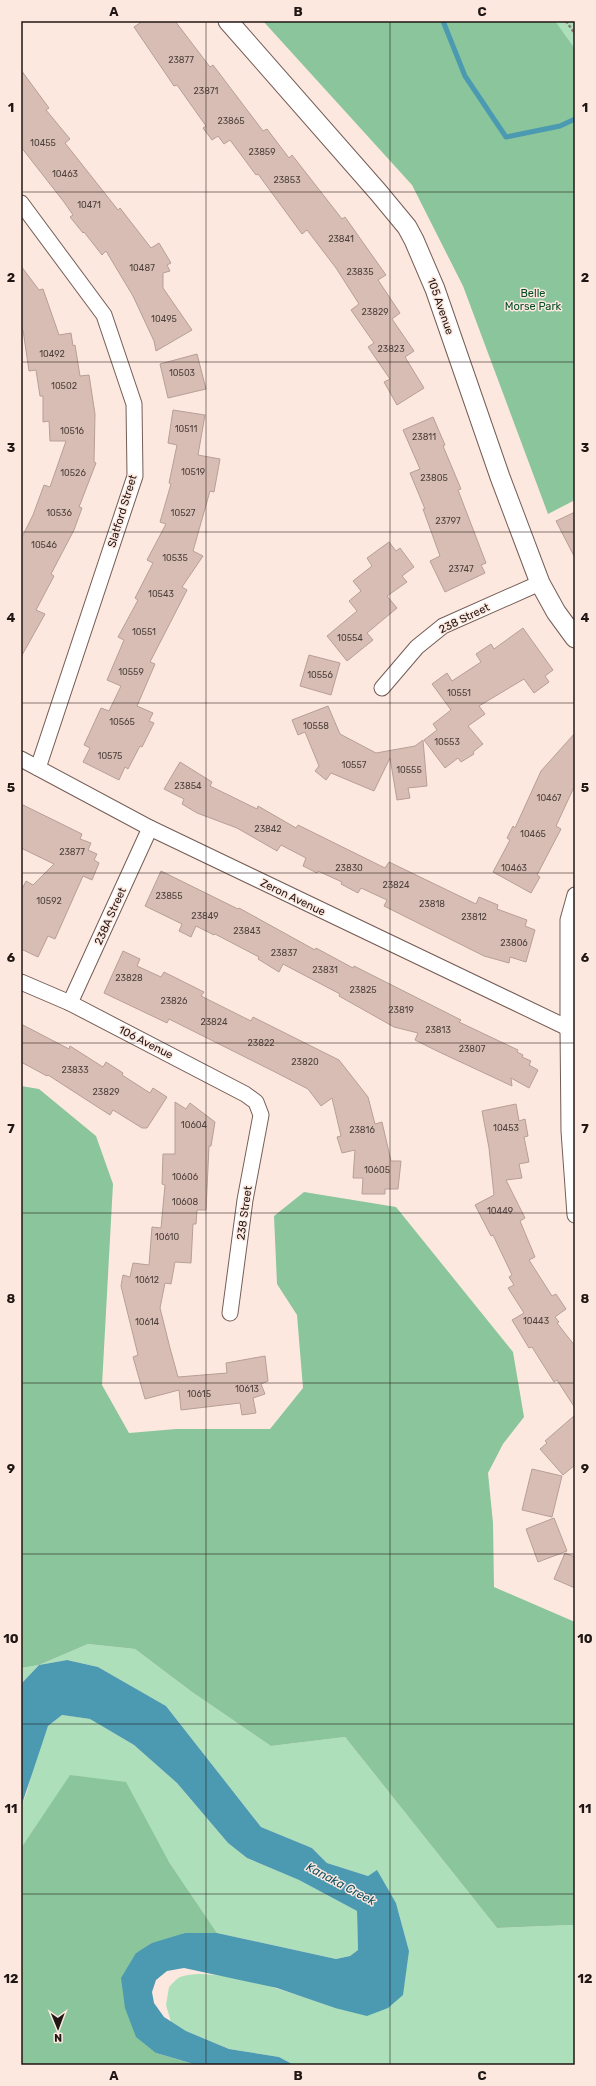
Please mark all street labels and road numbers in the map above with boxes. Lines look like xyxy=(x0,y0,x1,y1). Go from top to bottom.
street label: 105 Avenue xyxy=(425,276,456,336)
street label: Slatford Street xyxy=(105,473,140,549)
street label: 238 Street xyxy=(437,600,492,636)
street label: Zeron Avenue xyxy=(258,876,327,919)
street label: 238A Street xyxy=(92,885,129,947)
street label: 106 Avenue xyxy=(116,1023,175,1062)
street label: 238 Street xyxy=(234,1184,255,1241)

